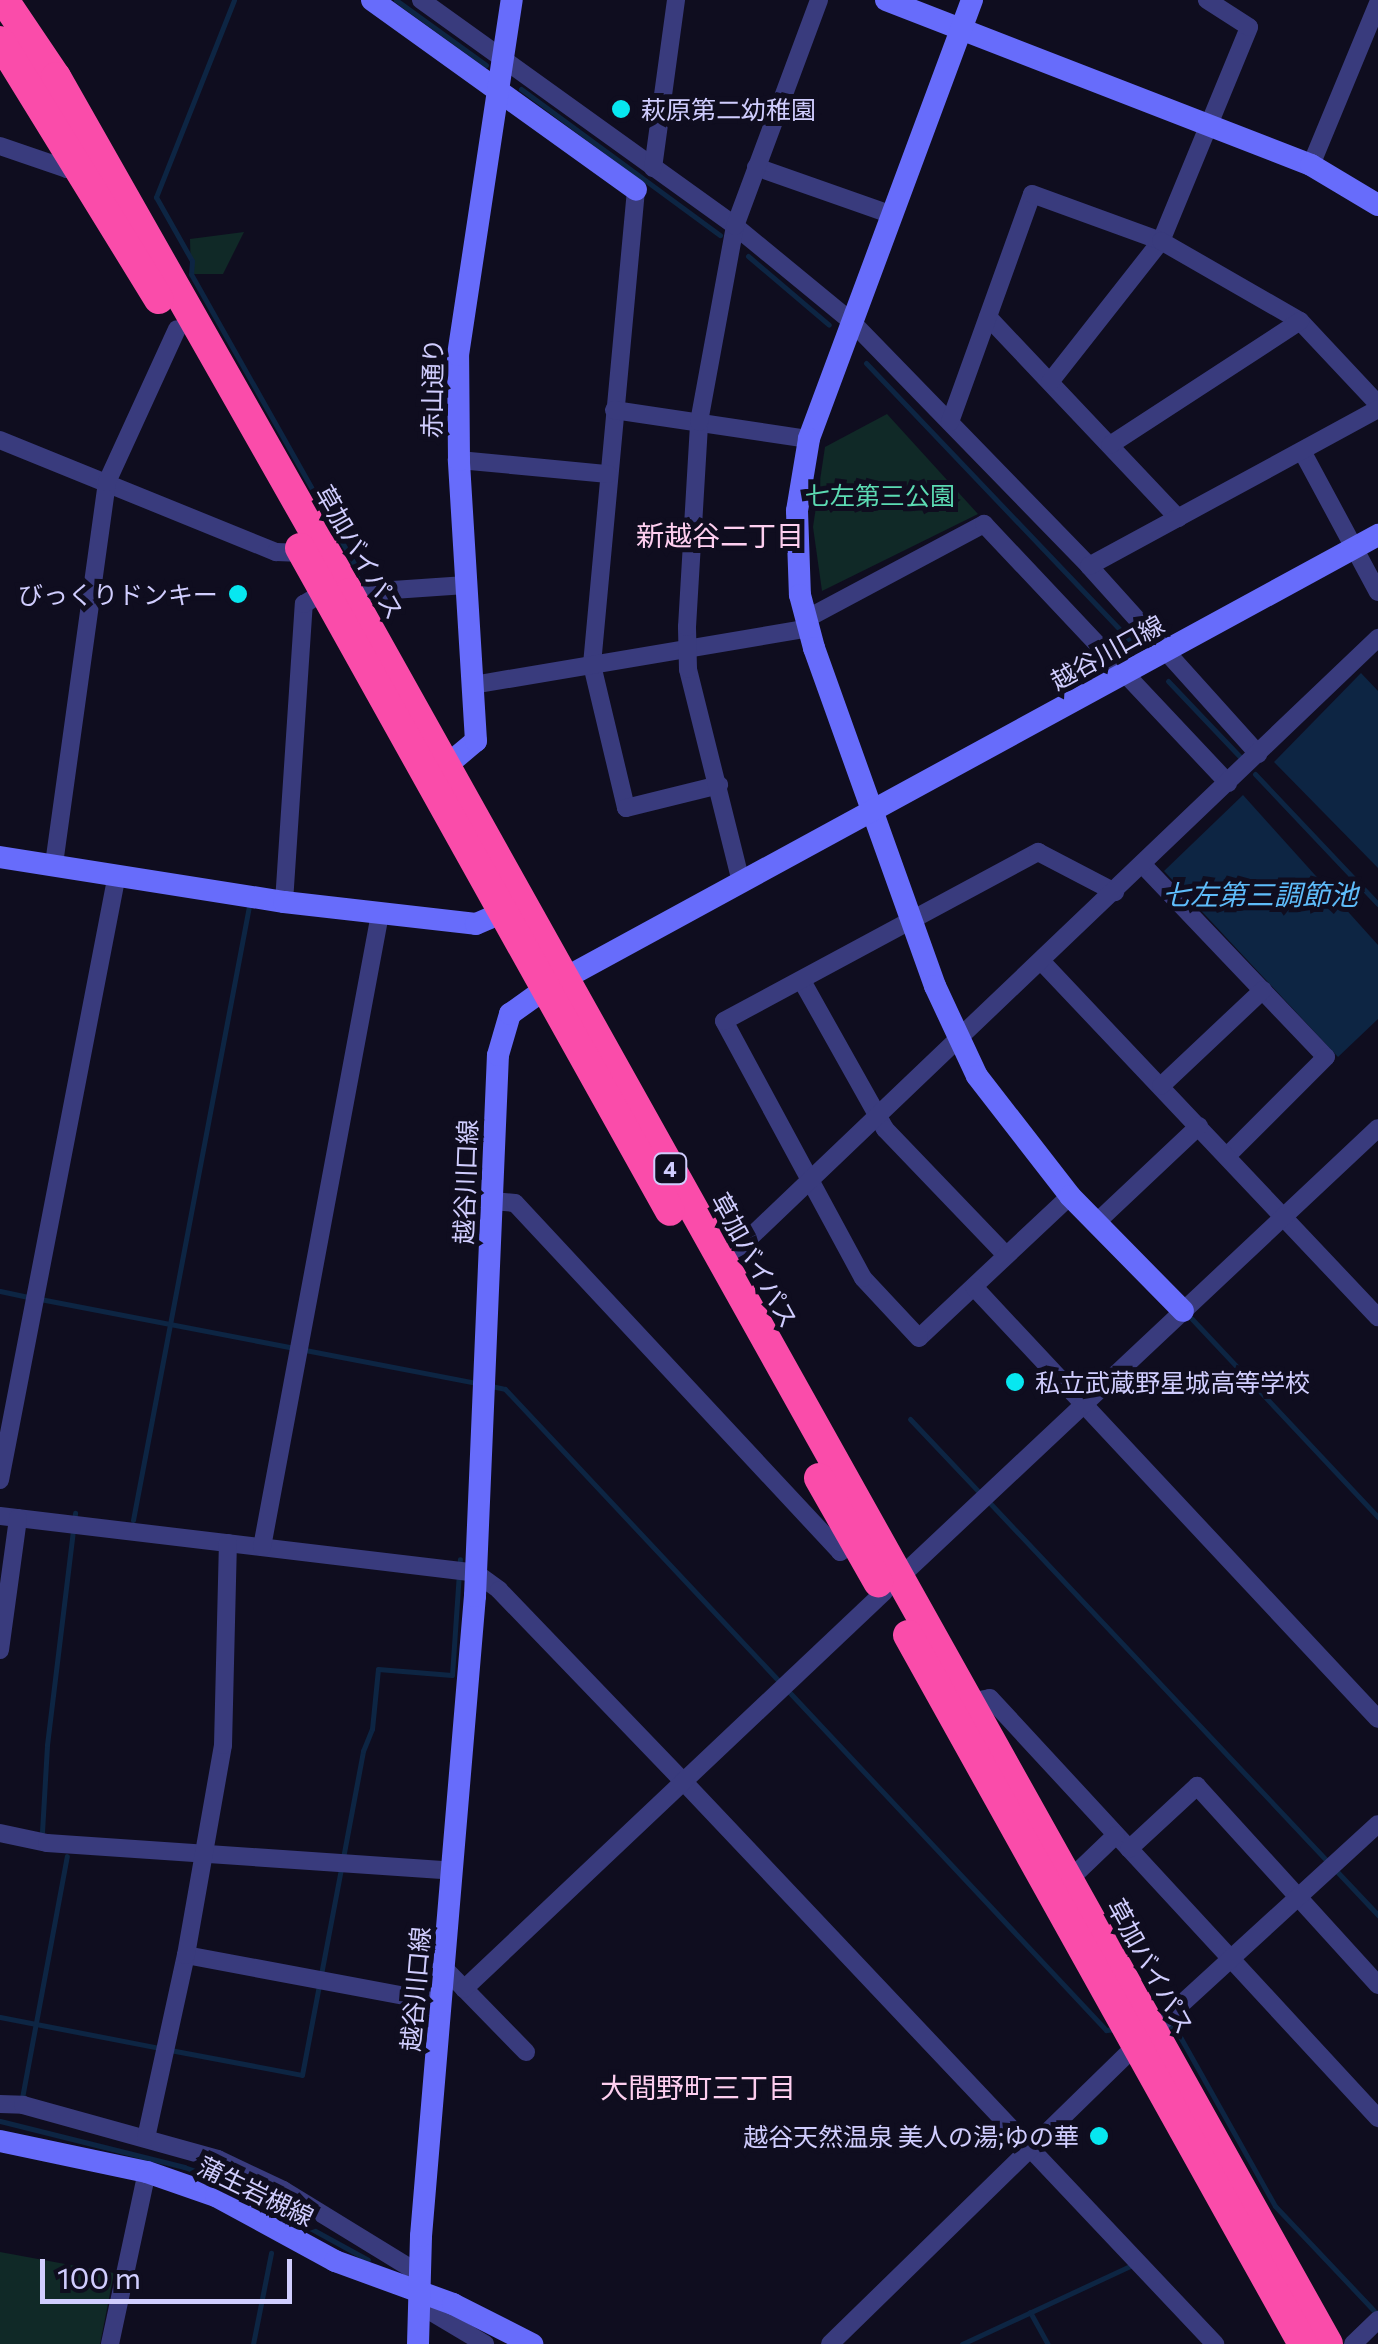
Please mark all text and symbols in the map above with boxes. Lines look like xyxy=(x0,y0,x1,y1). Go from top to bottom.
place label: 萩原第二幼稚園 xyxy=(641,94,816,124)
marker: 萩原第二幼稚園 xyxy=(610,98,632,120)
street label: 赤山通り xyxy=(416,338,448,438)
street label: 草加バイパス xyxy=(310,480,410,624)
park label: 七左第三公園 xyxy=(805,480,955,510)
district label: 新越谷二丁目 xyxy=(636,518,804,552)
place label: びっくりドンキー xyxy=(18,579,218,609)
marker: びっくりドンキー xyxy=(227,583,249,605)
street label: 越谷川口線 xyxy=(1045,609,1169,695)
water label: 七左第三調節池 xyxy=(1162,877,1358,911)
street label: 越谷川口線 xyxy=(448,1119,482,1245)
road number: 4 xyxy=(652,1152,688,1186)
street label: 草加バイパス xyxy=(706,1187,804,1333)
place label: 私立武蔵野星城高等学校 xyxy=(1035,1367,1310,1397)
marker: 私立武蔵野星城高等学校 xyxy=(1004,1371,1026,1393)
street label: 草加バイパス xyxy=(1102,1893,1200,2039)
street label: 越谷川口線 xyxy=(395,1925,435,2053)
district label: 大間野町三丁目 xyxy=(600,2070,796,2104)
place label: 越谷天然温泉 美人の湯;ゆの華 xyxy=(743,2121,1079,2151)
marker: 越谷天然温泉 美人の湯;ゆの華 xyxy=(1088,2125,1110,2147)
street label: 蒲生岩槻線 xyxy=(193,2150,319,2232)
scale bar xyxy=(45,2239,298,2301)
text: 100 m xyxy=(57,2258,141,2295)

